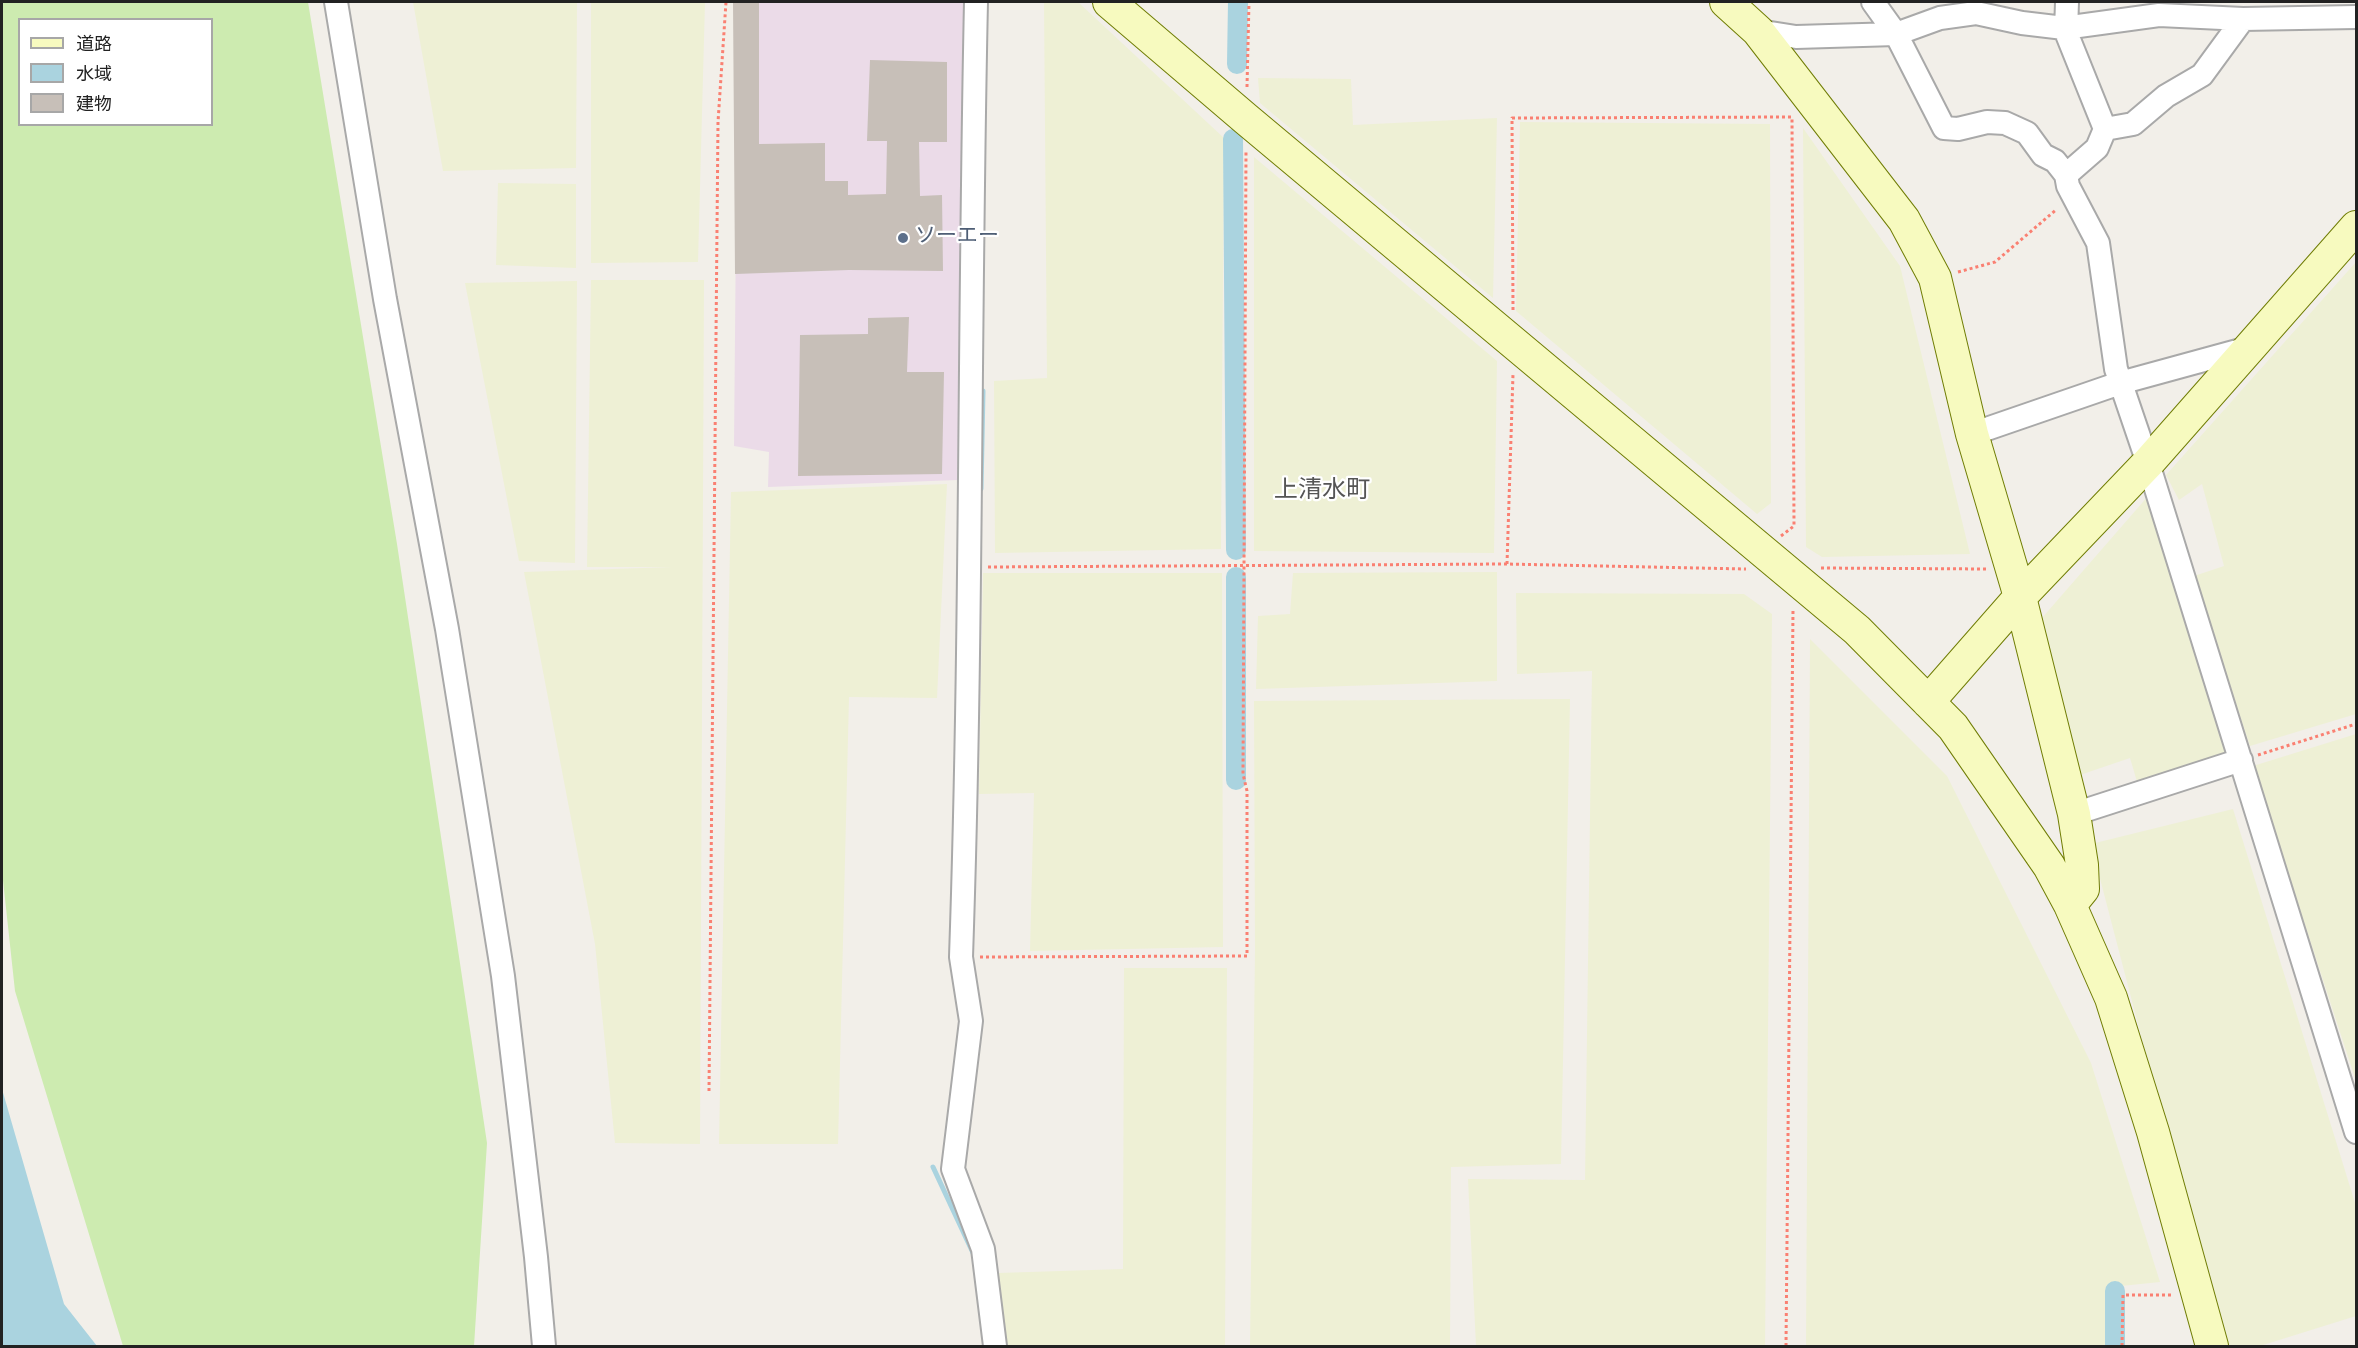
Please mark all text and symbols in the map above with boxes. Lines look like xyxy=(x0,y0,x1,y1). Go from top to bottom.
legend xyxy=(18,18,213,126)
text: 道路 xyxy=(76,34,112,57)
text: 水域 xyxy=(76,64,112,87)
text: 建物 xyxy=(76,94,112,117)
place label: ソーエー xyxy=(915,225,999,251)
marker: ソーエー xyxy=(896,231,910,245)
district label: 上清水町 xyxy=(1274,478,1370,506)

